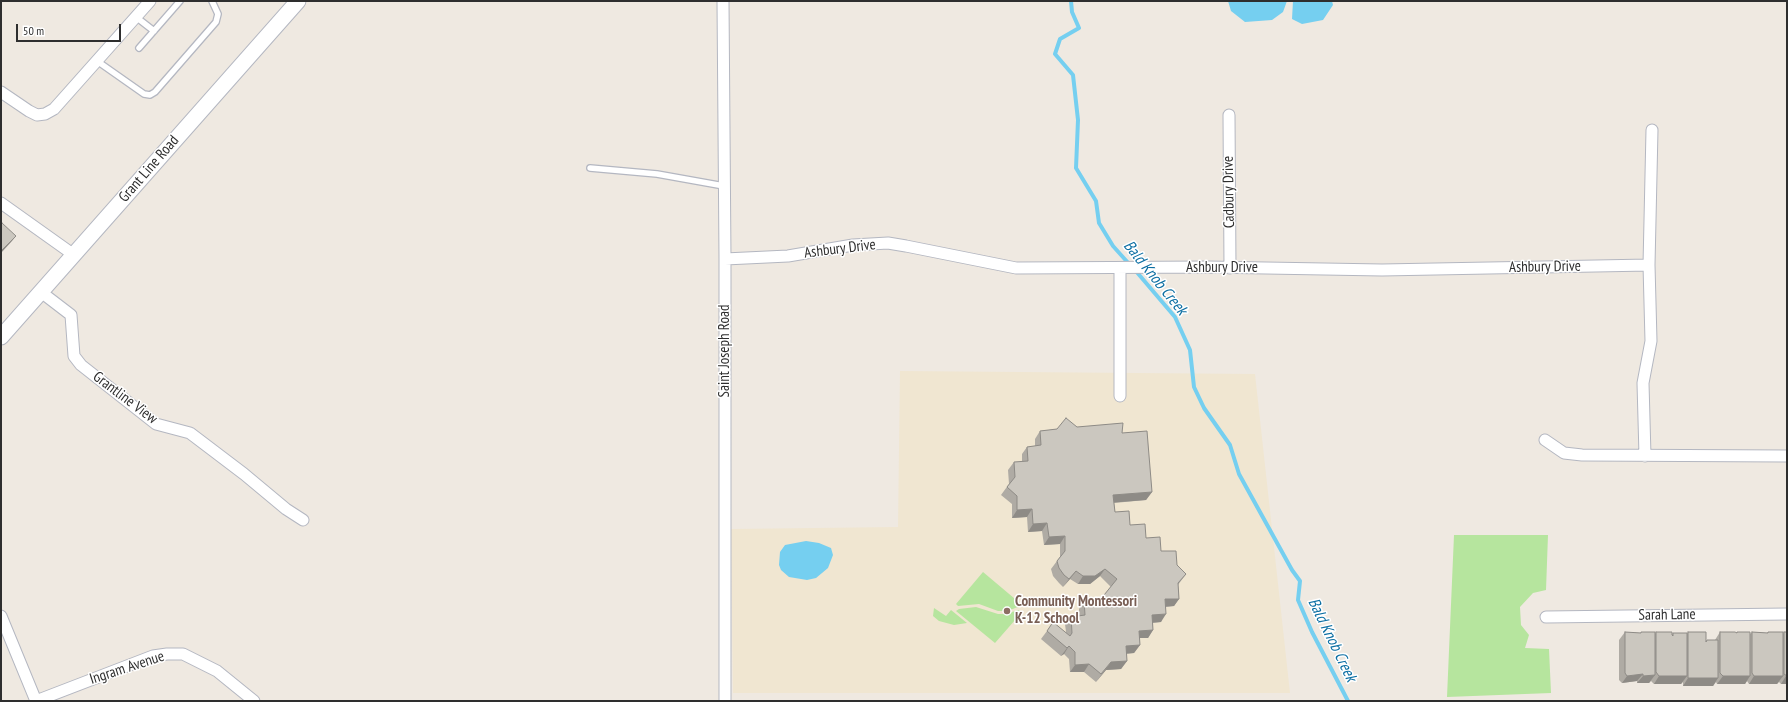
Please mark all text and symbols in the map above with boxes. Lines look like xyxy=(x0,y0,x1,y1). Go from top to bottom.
scale bar xyxy=(18,16,123,42)
text: 50 m xyxy=(23,23,44,38)
street label: Grant Line Road xyxy=(115,132,183,206)
street label: Cadbury Drive xyxy=(1219,156,1239,228)
street label: Ashbury Drive xyxy=(803,236,877,262)
water label: Bald Knob Creek xyxy=(1119,237,1191,319)
street label: Ashbury Drive xyxy=(1509,257,1581,277)
street label: Ashbury Drive xyxy=(1186,259,1258,277)
street label: Saint Joseph Road xyxy=(716,305,734,397)
street label: Grantline View xyxy=(89,368,161,428)
place label: Community Montessori K-12 School xyxy=(1015,593,1137,628)
water label: Bald Knob Creek xyxy=(1304,595,1360,685)
marker: Community Montessori K-12 School xyxy=(1002,606,1012,616)
street label: Sarah Lane xyxy=(1638,606,1696,624)
street label: Ingram Avenue xyxy=(87,647,167,689)

